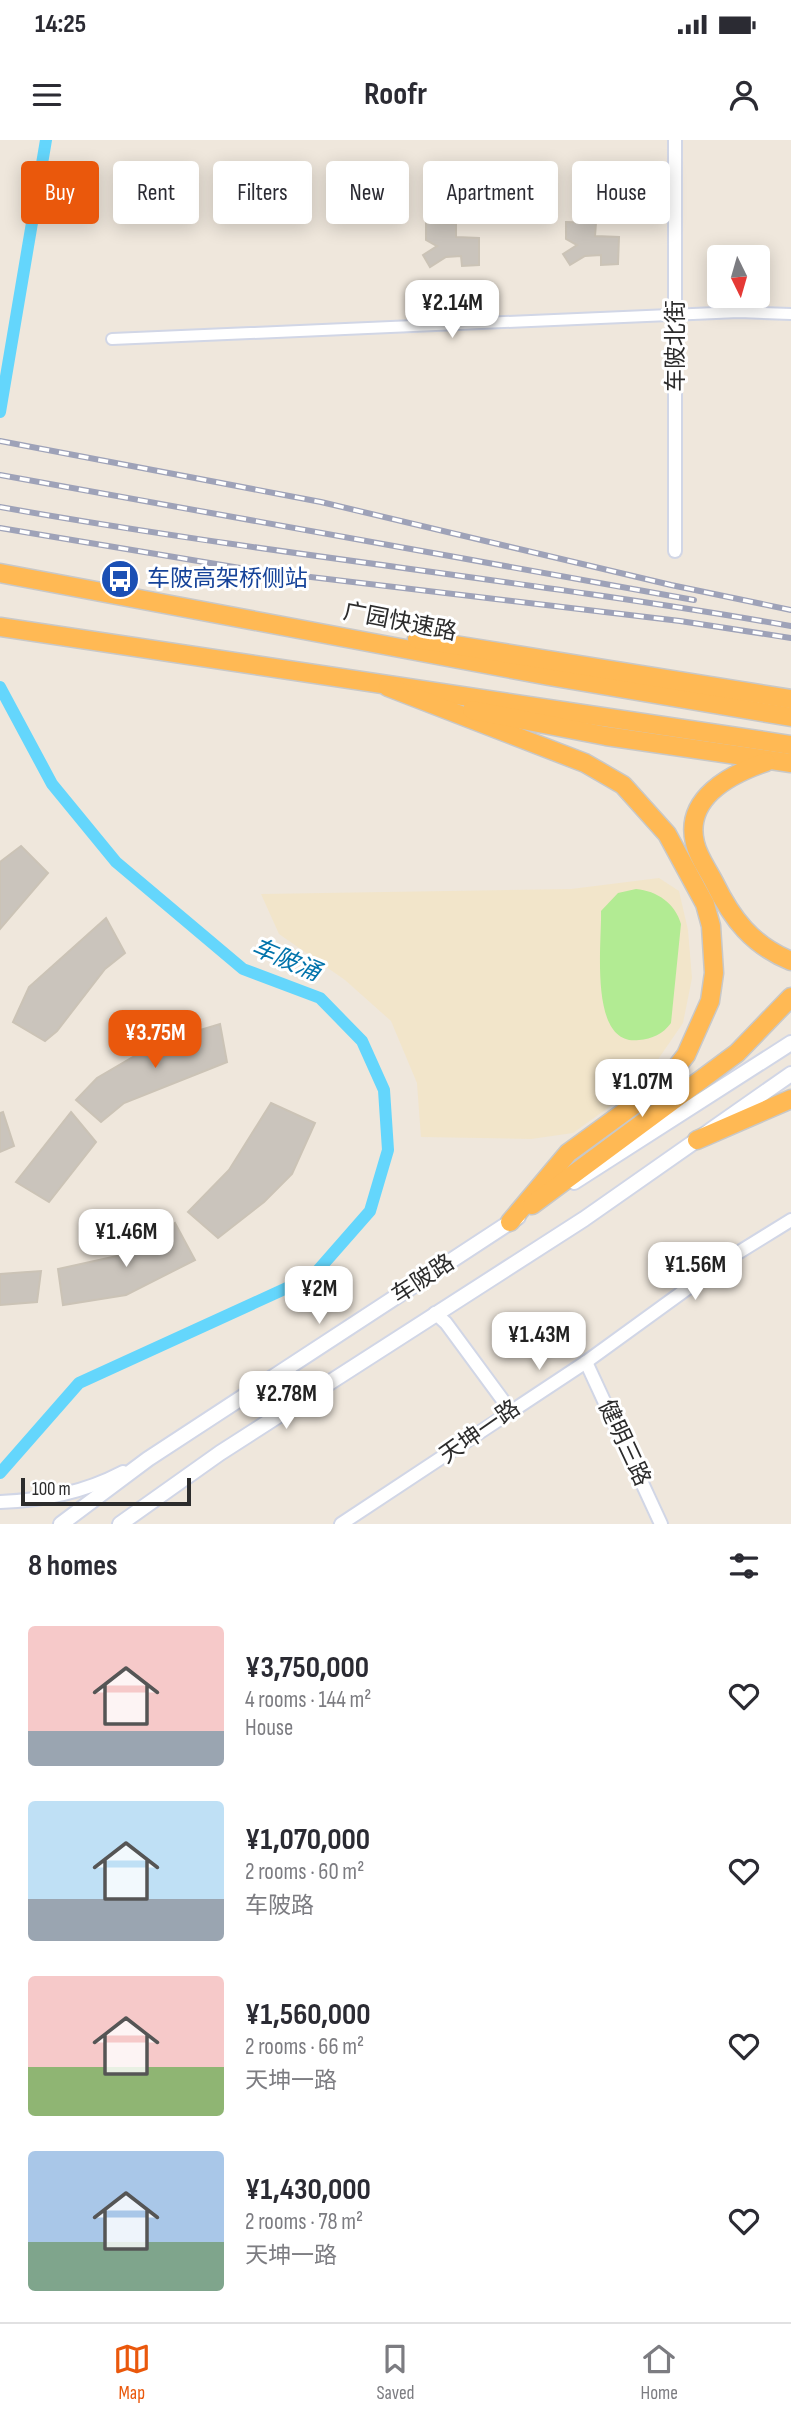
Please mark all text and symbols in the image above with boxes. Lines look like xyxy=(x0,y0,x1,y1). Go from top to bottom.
text: 14:25 xyxy=(35,9,86,40)
text: Roofr xyxy=(364,75,427,114)
icon: menu xyxy=(28,76,66,114)
icon: person xyxy=(725,76,763,114)
chip: Buy xyxy=(21,161,99,224)
chip: Rent xyxy=(113,161,199,224)
chip: Filters xyxy=(213,161,312,224)
chip: New xyxy=(326,161,409,224)
chip: Apartment xyxy=(423,161,558,224)
chip: House xyxy=(572,161,670,224)
north arrow xyxy=(707,245,770,308)
map controls xyxy=(707,245,770,308)
pin: ¥2.14M xyxy=(395,280,509,340)
text: ¥2.14M xyxy=(421,289,483,317)
street label: 车陂北街 xyxy=(662,300,690,392)
bus stop icon: 车陂高架桥侧站 xyxy=(99,558,141,600)
place label: 车陂高架桥侧站 xyxy=(147,565,308,593)
street label: 广园快速路 xyxy=(341,597,459,647)
water label: 车陂涌 xyxy=(247,933,328,989)
pin: ¥3.75M xyxy=(98,1010,212,1070)
text: ¥3.75M xyxy=(124,1019,186,1047)
pin: ¥1.07M xyxy=(585,1060,699,1119)
text: ¥1.07M xyxy=(611,1068,673,1096)
pin: ¥1.46M xyxy=(69,1210,183,1269)
text: ¥1.46M xyxy=(95,1218,157,1246)
pin: ¥1.56M xyxy=(638,1242,752,1302)
street label: 车陂路 xyxy=(386,1248,460,1310)
text: ¥1.56M xyxy=(664,1251,726,1279)
pin: ¥2M xyxy=(285,1266,353,1326)
text: ¥2M xyxy=(301,1275,337,1303)
pin: ¥1.43M xyxy=(482,1312,596,1372)
text: ¥1.43M xyxy=(508,1321,570,1349)
pin: ¥2.78M xyxy=(229,1372,343,1431)
text: ¥2.78M xyxy=(255,1380,317,1408)
street label: 天坤一路 xyxy=(434,1394,526,1470)
street label: 健明三路 xyxy=(592,1395,656,1491)
scale bar xyxy=(21,1475,191,1507)
text: 100 m xyxy=(32,1478,71,1501)
icon: filters xyxy=(725,1547,763,1585)
text: 8 homes xyxy=(28,1548,117,1584)
text: ¥3,750,000 xyxy=(245,1650,369,1686)
icon: home xyxy=(84,1654,168,1738)
icon: heart xyxy=(725,1677,763,1715)
text: 4 rooms · 144 m² xyxy=(245,1686,371,1714)
text: House xyxy=(245,1714,293,1742)
text: ¥1,070,000 xyxy=(245,1822,370,1858)
icon: home xyxy=(84,1829,168,1913)
icon: heart xyxy=(725,1852,763,1890)
text: 2 rooms · 60 m² xyxy=(245,1858,364,1886)
text: 车陂路 xyxy=(245,1892,314,1920)
text: ¥1,560,000 xyxy=(245,1997,371,2033)
icon: home xyxy=(84,2004,168,2088)
icon: heart xyxy=(725,2027,763,2065)
text: 2 rooms · 66 m² xyxy=(245,2033,364,2061)
text: 天坤一路 xyxy=(245,2067,337,2095)
text: ¥1,430,000 xyxy=(245,2172,371,2208)
icon: home xyxy=(84,2179,168,2263)
icon: heart xyxy=(725,2202,763,2240)
text: 2 rooms · 78 m² xyxy=(245,2208,363,2236)
text: 天坤一路 xyxy=(245,2242,337,2270)
tab: Map xyxy=(113,2340,151,2405)
tab: Saved xyxy=(376,2340,415,2405)
tab: Home xyxy=(640,2340,678,2405)

